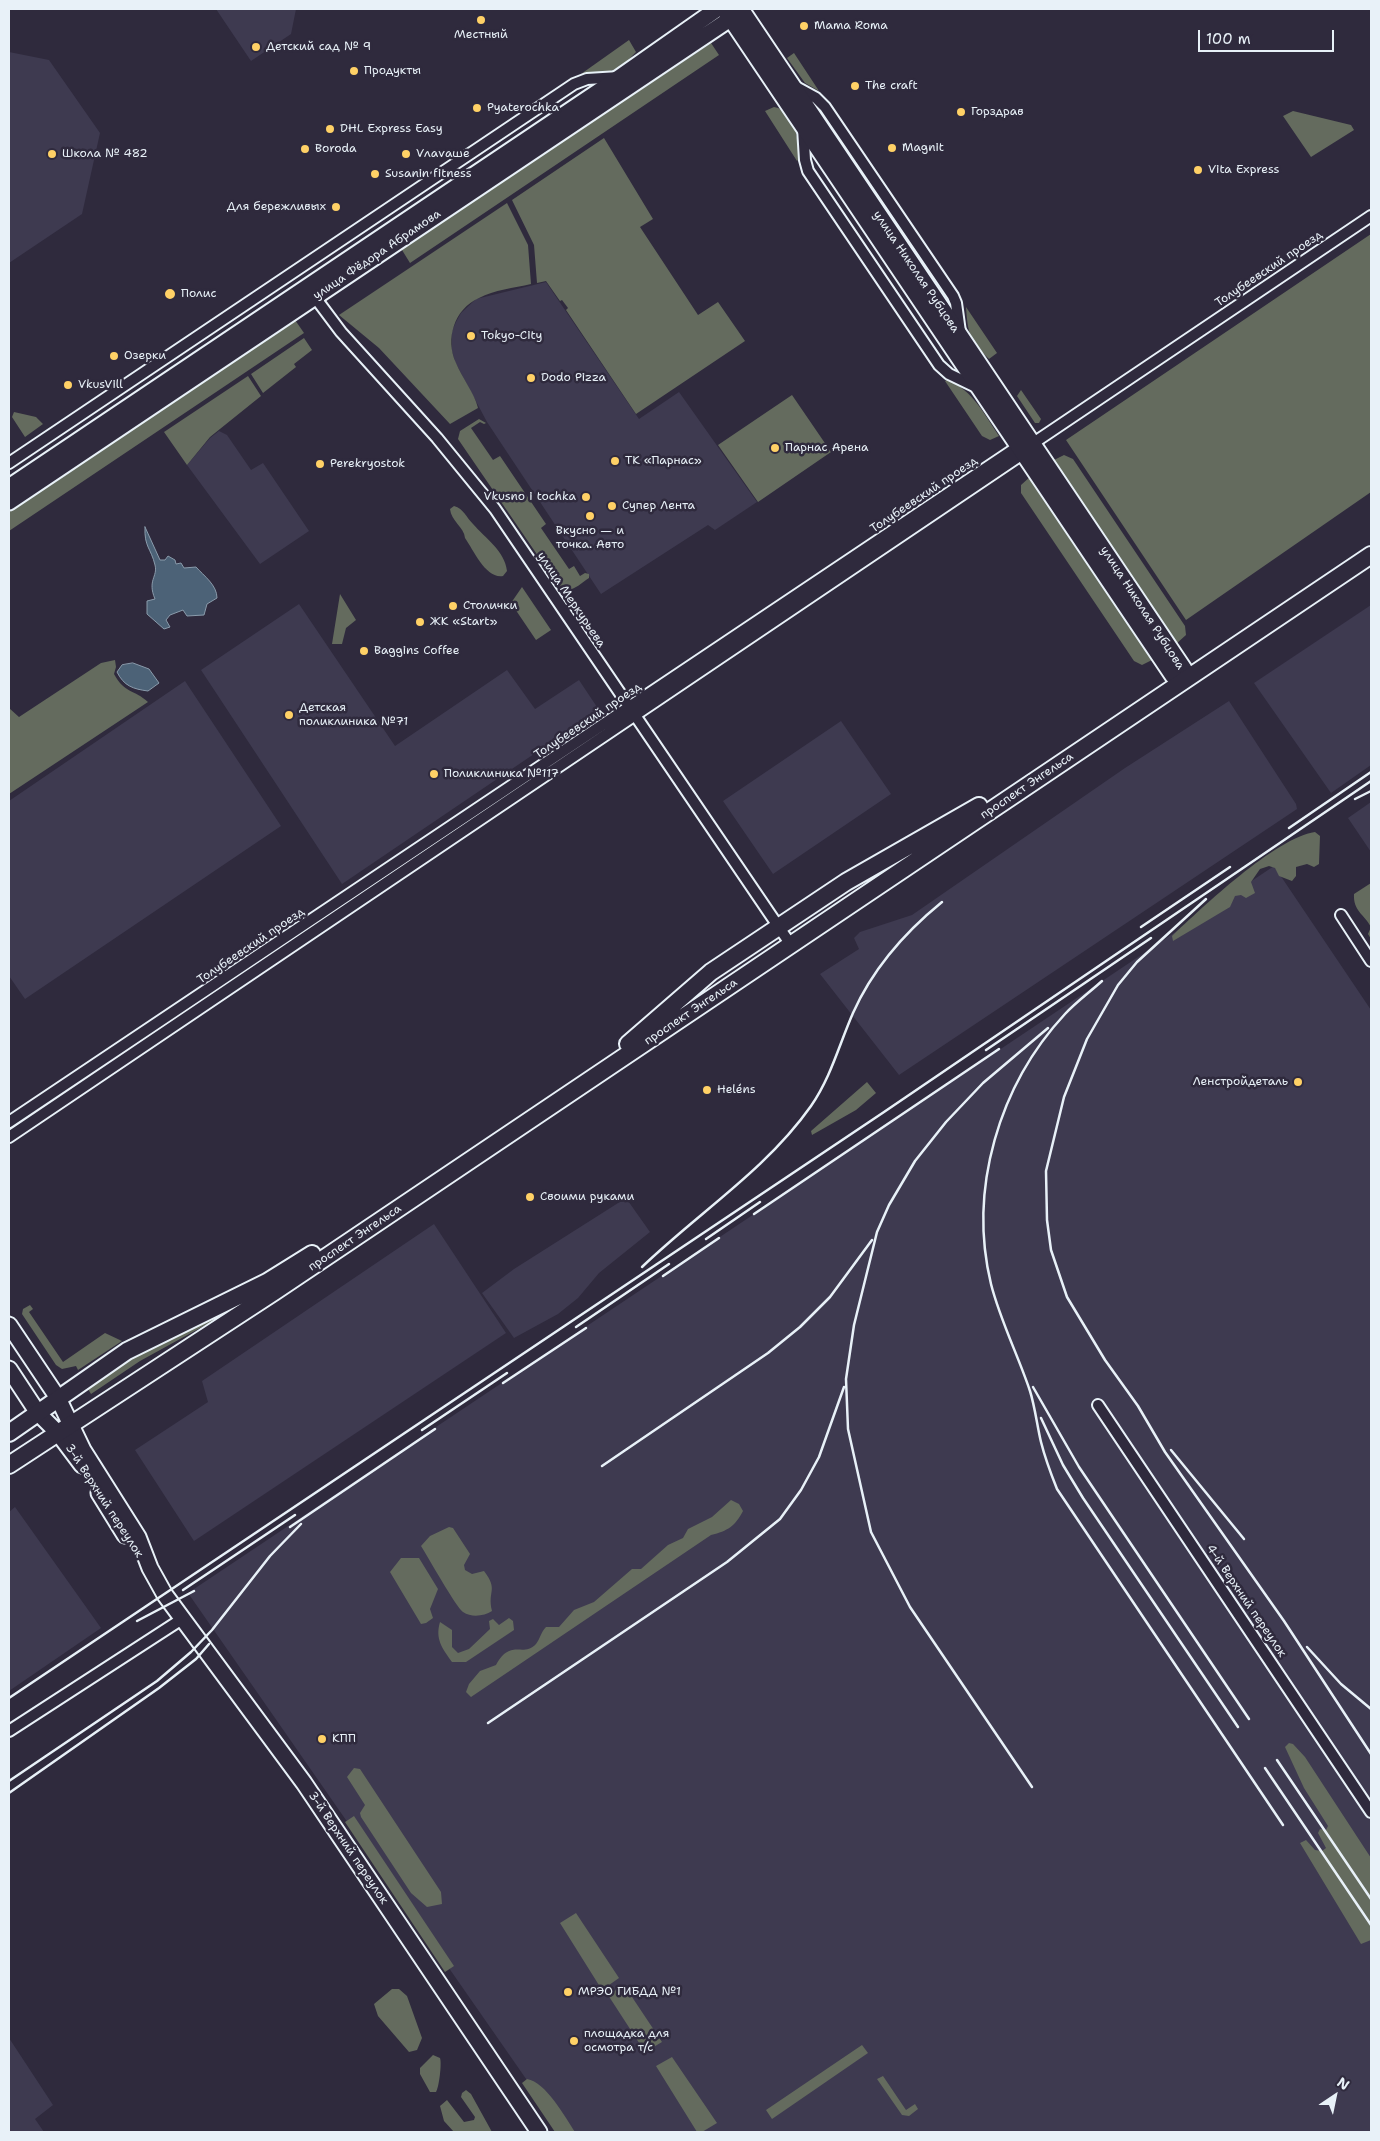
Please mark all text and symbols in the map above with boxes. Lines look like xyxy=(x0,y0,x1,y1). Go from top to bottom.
marker: Местный xyxy=(475,14,487,26)
place label: Mama Roma xyxy=(814,19,888,33)
marker: Mama Roma xyxy=(798,20,810,32)
scale bar xyxy=(1200,20,1336,52)
place label: Местный xyxy=(454,28,508,42)
text: 100 m xyxy=(1206,29,1251,49)
place label: Детский сад № 9 xyxy=(266,40,371,54)
marker: Детский сад № 9 xyxy=(250,41,262,53)
place label: Продукты xyxy=(364,64,421,78)
marker: Продукты xyxy=(348,65,360,77)
place label: The craft xyxy=(865,79,918,93)
marker: The craft xyxy=(849,80,861,92)
place label: Pyaterochka xyxy=(487,101,559,115)
marker: Pyaterochka xyxy=(471,102,483,114)
place label: Горздрав xyxy=(971,105,1024,119)
marker: Горздрав xyxy=(955,106,967,118)
place label: DHL Express Easy xyxy=(340,122,443,136)
marker: DHL Express Easy xyxy=(324,123,336,135)
place label: Magnit xyxy=(902,141,944,155)
place label: Boroda xyxy=(315,142,357,156)
marker: Magnit xyxy=(886,142,898,154)
marker: Boroda xyxy=(299,143,311,155)
place label: Школа № 482 xyxy=(62,147,148,161)
place label: Vлаvаше xyxy=(416,147,470,161)
marker: Школа № 482 xyxy=(46,148,58,160)
marker: Vлаvаше xyxy=(400,148,412,160)
place label: Vita Express xyxy=(1208,163,1280,177)
marker: Vita Express xyxy=(1192,164,1204,176)
place label: Susanin fitness xyxy=(385,167,472,181)
marker: Susanin fitness xyxy=(369,168,381,180)
place label: Для бережливых xyxy=(227,200,326,214)
marker: Для бережливых xyxy=(330,201,342,213)
street label: улица Фёдора Абрамова xyxy=(310,207,444,303)
street label: улица Николая Рубцова xyxy=(870,208,962,336)
street label: Толубеевский проезд xyxy=(1213,228,1325,310)
marker: Полис xyxy=(163,287,177,301)
place label: Полис xyxy=(181,287,216,301)
place label: Tokyo-City xyxy=(481,329,542,343)
marker: Tokyo-City xyxy=(465,330,477,342)
place label: Озерки xyxy=(124,349,166,363)
marker: Озерки xyxy=(108,350,120,362)
place label: Dodo Pizza xyxy=(541,371,606,385)
marker: Dodo Pizza xyxy=(525,372,537,384)
place label: VkusVill xyxy=(78,378,123,392)
marker: VkusVill xyxy=(62,379,74,391)
place label: Парнас Арена xyxy=(785,441,868,455)
marker: Парнас Арена xyxy=(769,442,781,454)
place label: ТК «Парнас» xyxy=(625,454,702,468)
street label: Толубеевский проезд xyxy=(868,454,980,536)
marker: ТК «Парнас» xyxy=(609,455,621,467)
place label: Perekryostok xyxy=(330,457,405,471)
marker: Perekryostok xyxy=(314,458,326,470)
place label: Vkusno i tochka xyxy=(484,490,576,504)
marker: Vkusno i tochka xyxy=(580,491,592,503)
place label: Супер Лента xyxy=(622,499,695,513)
marker: Супер Лента xyxy=(606,500,618,512)
marker: Вкусно — и точка. Авто xyxy=(584,510,596,522)
place label: Вкусно — и точка. Авто xyxy=(556,524,624,552)
street label: улица Николая Рубцова xyxy=(1097,544,1187,672)
street label: улица Меркурьева xyxy=(534,550,608,650)
place label: Столички xyxy=(463,599,517,613)
marker: Столички xyxy=(447,600,459,612)
place label: ЖК «Start» xyxy=(430,615,497,629)
marker: ЖК «Start» xyxy=(414,616,426,628)
place label: Baggins Coffee xyxy=(374,644,459,658)
marker: Baggins Coffee xyxy=(358,645,370,657)
street label: Толубеевский проезд xyxy=(532,680,644,762)
place label: Детская поликлиника №71 xyxy=(299,701,408,729)
marker: Детская поликлиника №71 xyxy=(283,709,295,721)
street label: проспект Энгельса xyxy=(978,750,1076,822)
place label: Поликлиника №117 xyxy=(444,767,559,781)
marker: Поликлиника №117 xyxy=(428,768,440,780)
street label: Толубеевский проезд xyxy=(195,905,307,987)
street label: проспект Энгельса xyxy=(642,976,740,1048)
place label: Ленстройдеталь xyxy=(1193,1075,1288,1089)
marker: Ленстройдеталь xyxy=(1292,1076,1304,1088)
place label: Heléns xyxy=(717,1083,756,1097)
marker: Heléns xyxy=(701,1084,713,1096)
place label: Своими руками xyxy=(540,1190,634,1204)
marker: Своими руками xyxy=(524,1191,536,1203)
street label: проспект Энгельса xyxy=(306,1202,404,1274)
street label: 3-й Верхний переулок xyxy=(62,1441,146,1561)
street label: 4-й Верхний переулок xyxy=(1203,1542,1289,1660)
place label: КПП xyxy=(332,1732,356,1746)
marker: КПП xyxy=(316,1733,328,1745)
street label: 3-й Верхний переулок xyxy=(305,1789,391,1907)
place label: МРЭО ГИБДД №1 xyxy=(578,1985,681,1999)
marker: МРЭО ГИБДД №1 xyxy=(562,1986,574,1998)
place label: площадка для осмотра т/с xyxy=(584,2027,669,2055)
marker: площадка для осмотра т/с xyxy=(568,2035,580,2047)
north arrow xyxy=(1310,2071,1360,2121)
text: N xyxy=(1334,2073,1353,2094)

